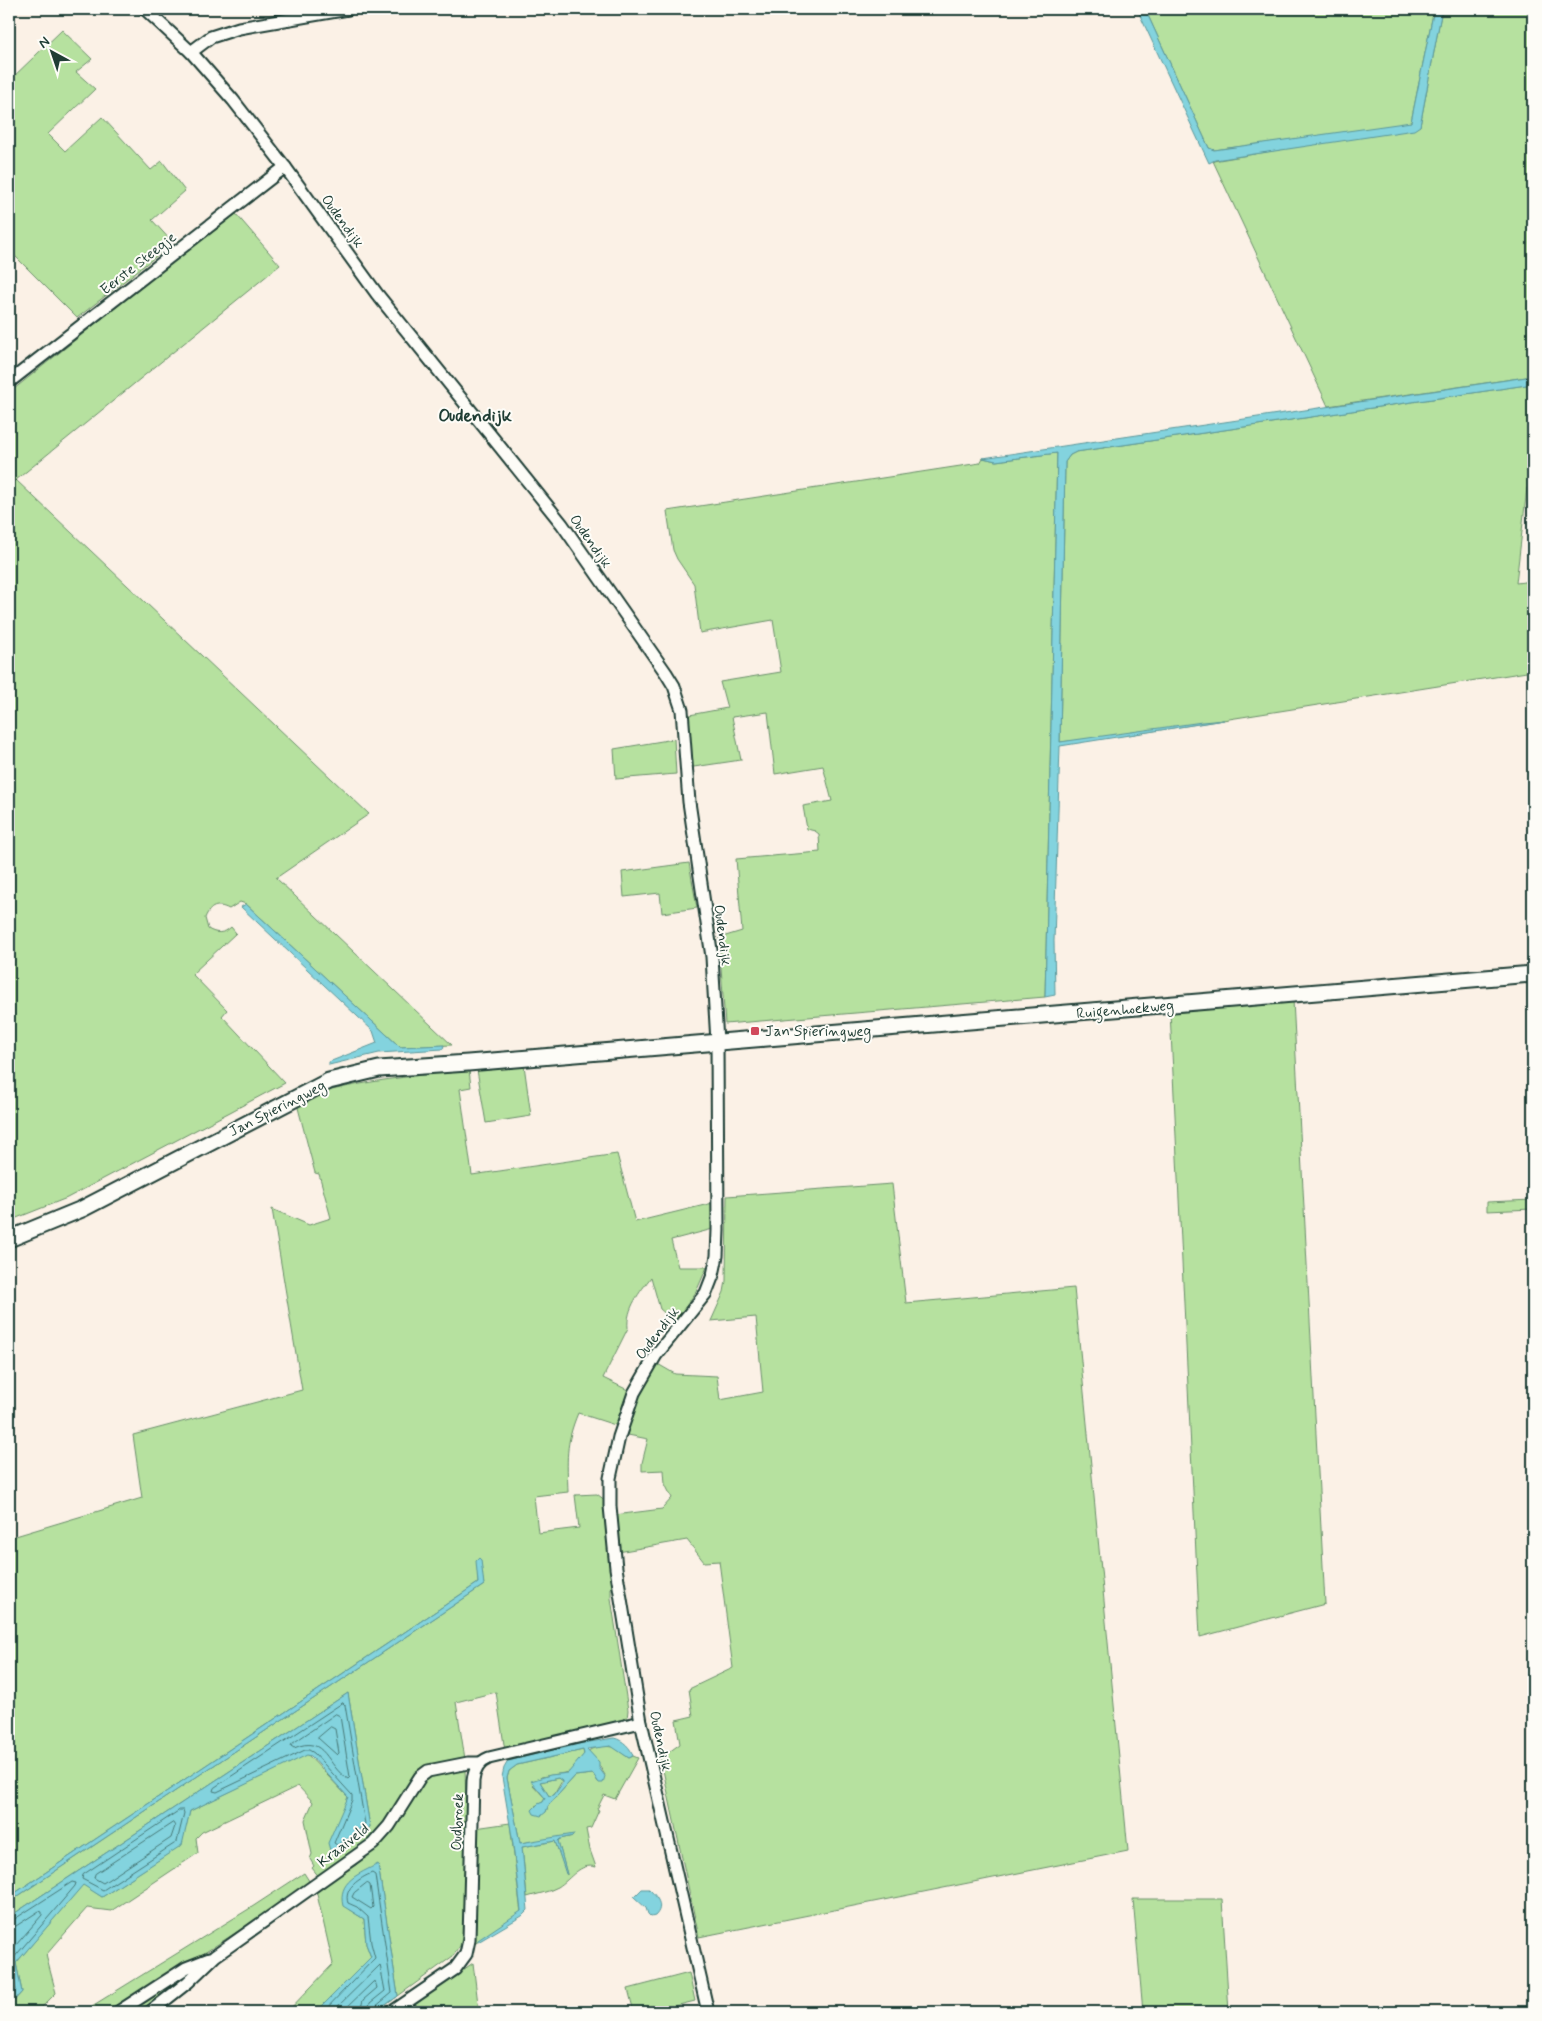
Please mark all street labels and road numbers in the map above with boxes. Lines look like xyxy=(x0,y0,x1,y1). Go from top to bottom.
street label: Oudendijk xyxy=(316,191,369,253)
street label: Eerste Steegje xyxy=(96,228,181,301)
street label: Oudendijk xyxy=(564,511,616,573)
street label: Oudendijk xyxy=(708,903,736,967)
street label: Ruigenhoekweg xyxy=(1076,996,1175,1025)
street label: Jan Spieringweg xyxy=(226,1076,330,1143)
street label: Oudendijk xyxy=(631,1303,685,1364)
street label: Oudendijk xyxy=(644,1709,676,1774)
street label: Oudbroek xyxy=(447,1793,469,1851)
street label: Kraaiveld xyxy=(314,1819,374,1872)

